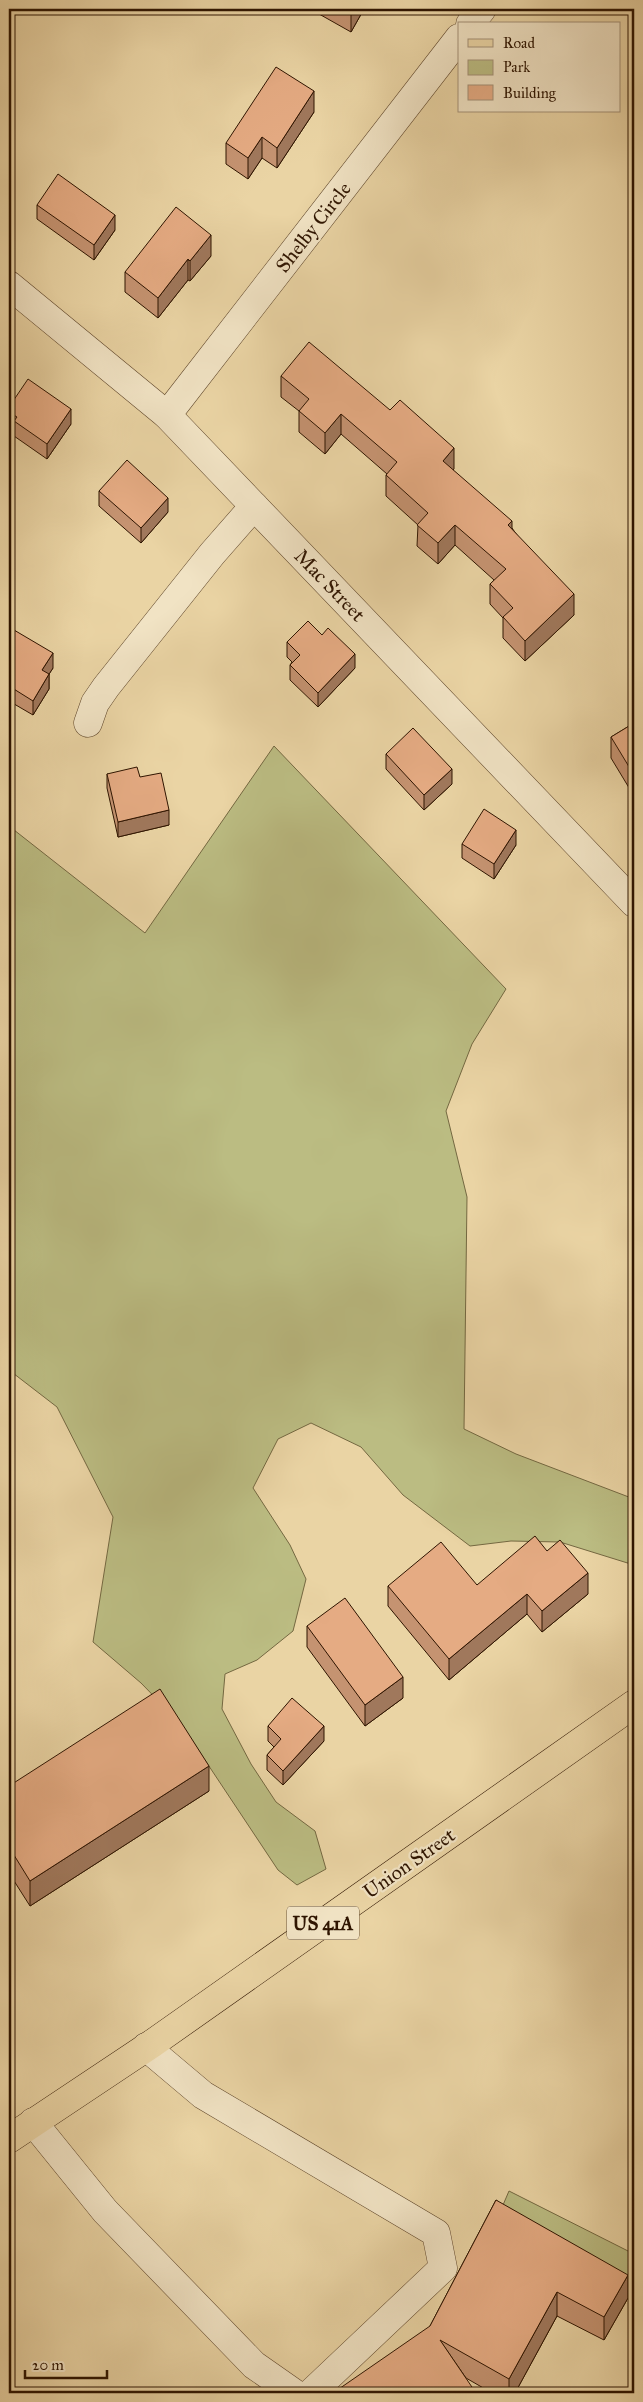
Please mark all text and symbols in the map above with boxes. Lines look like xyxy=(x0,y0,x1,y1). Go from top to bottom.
legend xyxy=(458,22,620,112)
text: Road xyxy=(503,34,535,52)
text: Park xyxy=(503,58,530,76)
text: Building xyxy=(503,84,557,102)
street label: Shelby Circle xyxy=(270,177,356,277)
street label: Mac Street xyxy=(290,544,370,626)
street label: Union Street xyxy=(358,1823,460,1903)
road number: US 41A xyxy=(287,1906,359,1940)
scale bar xyxy=(25,2347,108,2379)
text: 20 m xyxy=(32,2356,64,2374)

